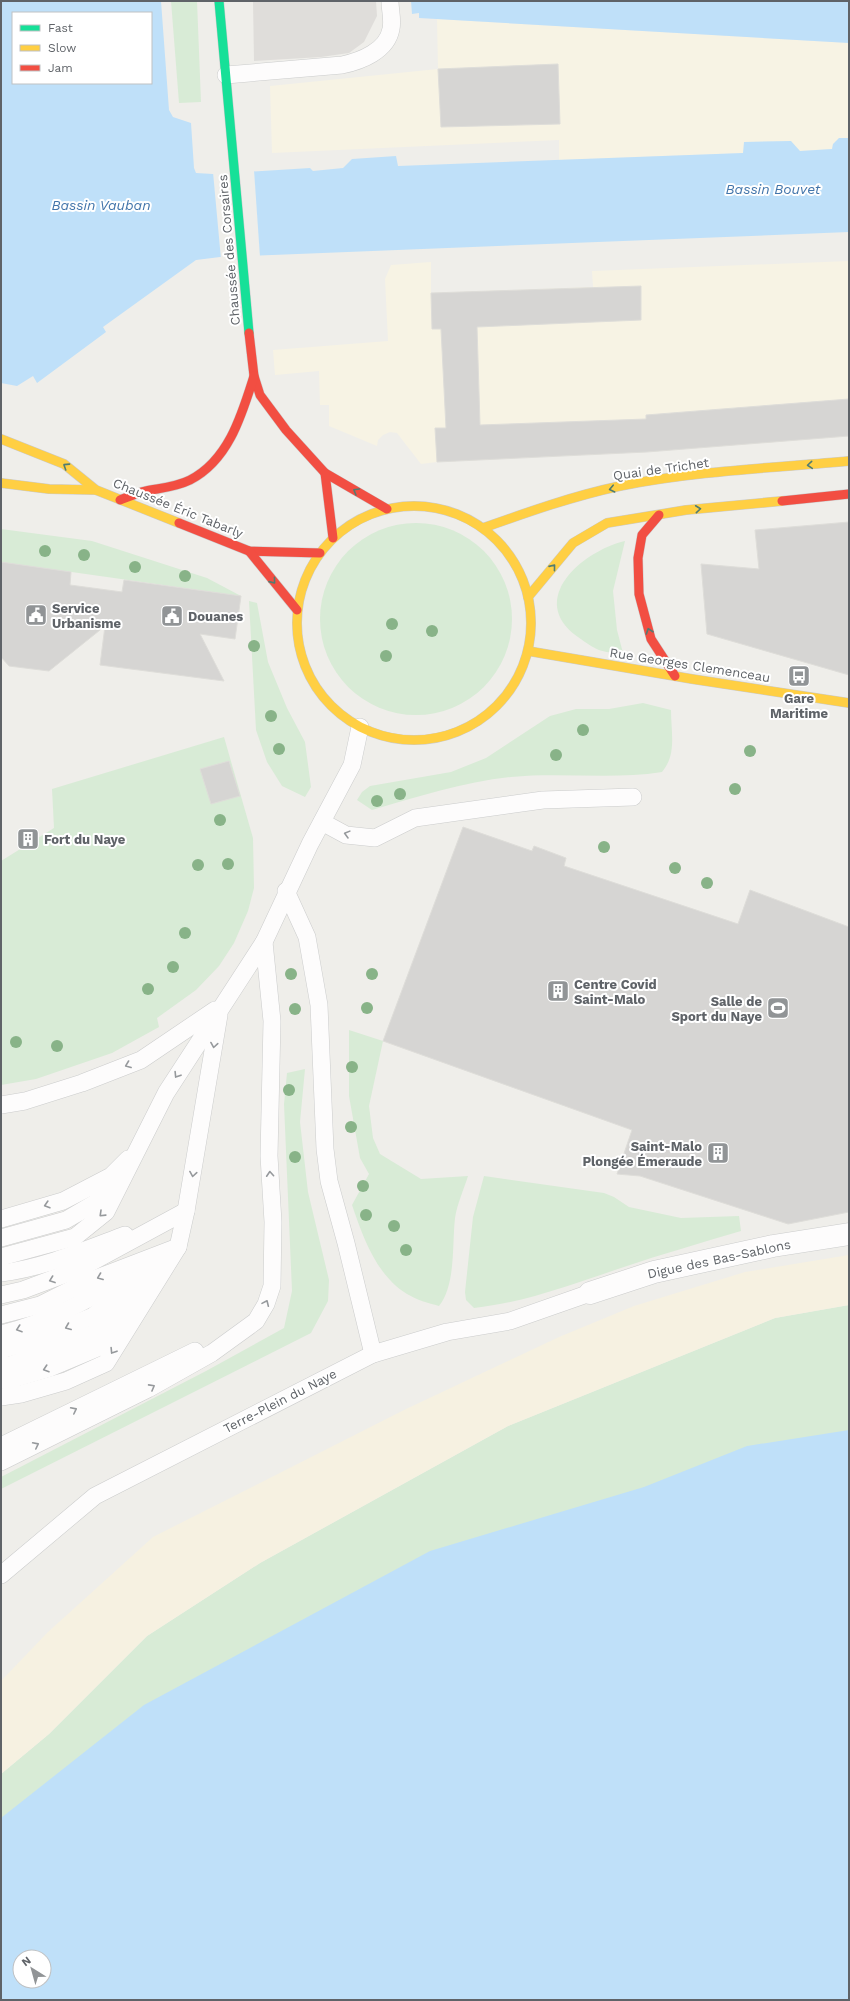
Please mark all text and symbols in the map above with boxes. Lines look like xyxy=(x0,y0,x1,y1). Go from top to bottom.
legend xyxy=(12,12,152,84)
text: Fast xyxy=(48,21,73,35)
text: Slow xyxy=(48,41,76,55)
text: Jam xyxy=(48,61,73,75)
street label: Chaussée des Corsaires xyxy=(215,174,243,326)
water label: Bassin Bouvet xyxy=(726,181,821,197)
water label: Bassin Vauban xyxy=(51,197,151,213)
street label: Quai de Trichet xyxy=(612,455,710,483)
one-way arrow xyxy=(807,460,813,469)
one-way arrow xyxy=(63,463,70,470)
street label: Chaussée Éric Tabarly xyxy=(111,474,246,541)
one-way arrow xyxy=(609,484,616,493)
one-way arrow xyxy=(353,488,360,495)
one-way arrow xyxy=(695,505,701,514)
one-way arrow xyxy=(548,565,555,572)
one-way arrow xyxy=(269,576,276,583)
place label: Service Urbanisme xyxy=(52,601,121,631)
public building icon: Service Urbanisme xyxy=(23,602,49,628)
public building icon: Douanes xyxy=(159,603,185,629)
place label: Douanes xyxy=(188,609,243,624)
one-way arrow xyxy=(645,627,653,634)
street label: Rue Georges Clemenceau xyxy=(609,645,771,685)
bus stop icon: Gare Maritime xyxy=(786,663,812,689)
place label: Gare Maritime xyxy=(770,691,828,721)
building icon: Fort du Naye xyxy=(15,826,41,852)
one-way arrow xyxy=(344,830,351,839)
place label: Fort du Naye xyxy=(44,832,126,847)
place label: Centre Covid Saint-Malo xyxy=(574,977,657,1007)
building icon: Centre Covid Saint-Malo xyxy=(545,978,571,1004)
place label: Salle de Sport du Naye xyxy=(672,994,762,1024)
sports icon: Salle de Sport du Naye xyxy=(765,995,791,1021)
one-way arrow xyxy=(210,1042,219,1048)
one-way arrow xyxy=(125,1060,132,1068)
one-way arrow xyxy=(175,1071,182,1078)
place label: Saint-Malo Plongée Émeraude xyxy=(582,1139,702,1169)
building icon: Saint-Malo Plongée Émeraude xyxy=(705,1140,731,1166)
one-way arrow xyxy=(189,1170,198,1177)
one-way arrow xyxy=(265,1171,274,1177)
one-way arrow xyxy=(44,1200,51,1209)
one-way arrow xyxy=(99,1209,107,1217)
street label: Digue des Bas-Sablons xyxy=(646,1236,792,1282)
one-way arrow xyxy=(97,1272,104,1280)
one-way arrow xyxy=(49,1275,56,1283)
one-way arrow xyxy=(261,1299,269,1307)
one-way arrow xyxy=(64,1322,71,1330)
one-way arrow xyxy=(16,1324,23,1332)
one-way arrow xyxy=(110,1347,118,1354)
one-way arrow xyxy=(42,1364,49,1373)
street label: Terre-Plein du Naye xyxy=(221,1366,339,1436)
one-way arrow xyxy=(148,1384,155,1391)
one-way arrow xyxy=(70,1407,77,1415)
one-way arrow xyxy=(32,1443,40,1450)
north arrow xyxy=(12,1949,52,1989)
text: N xyxy=(19,1954,33,1969)

